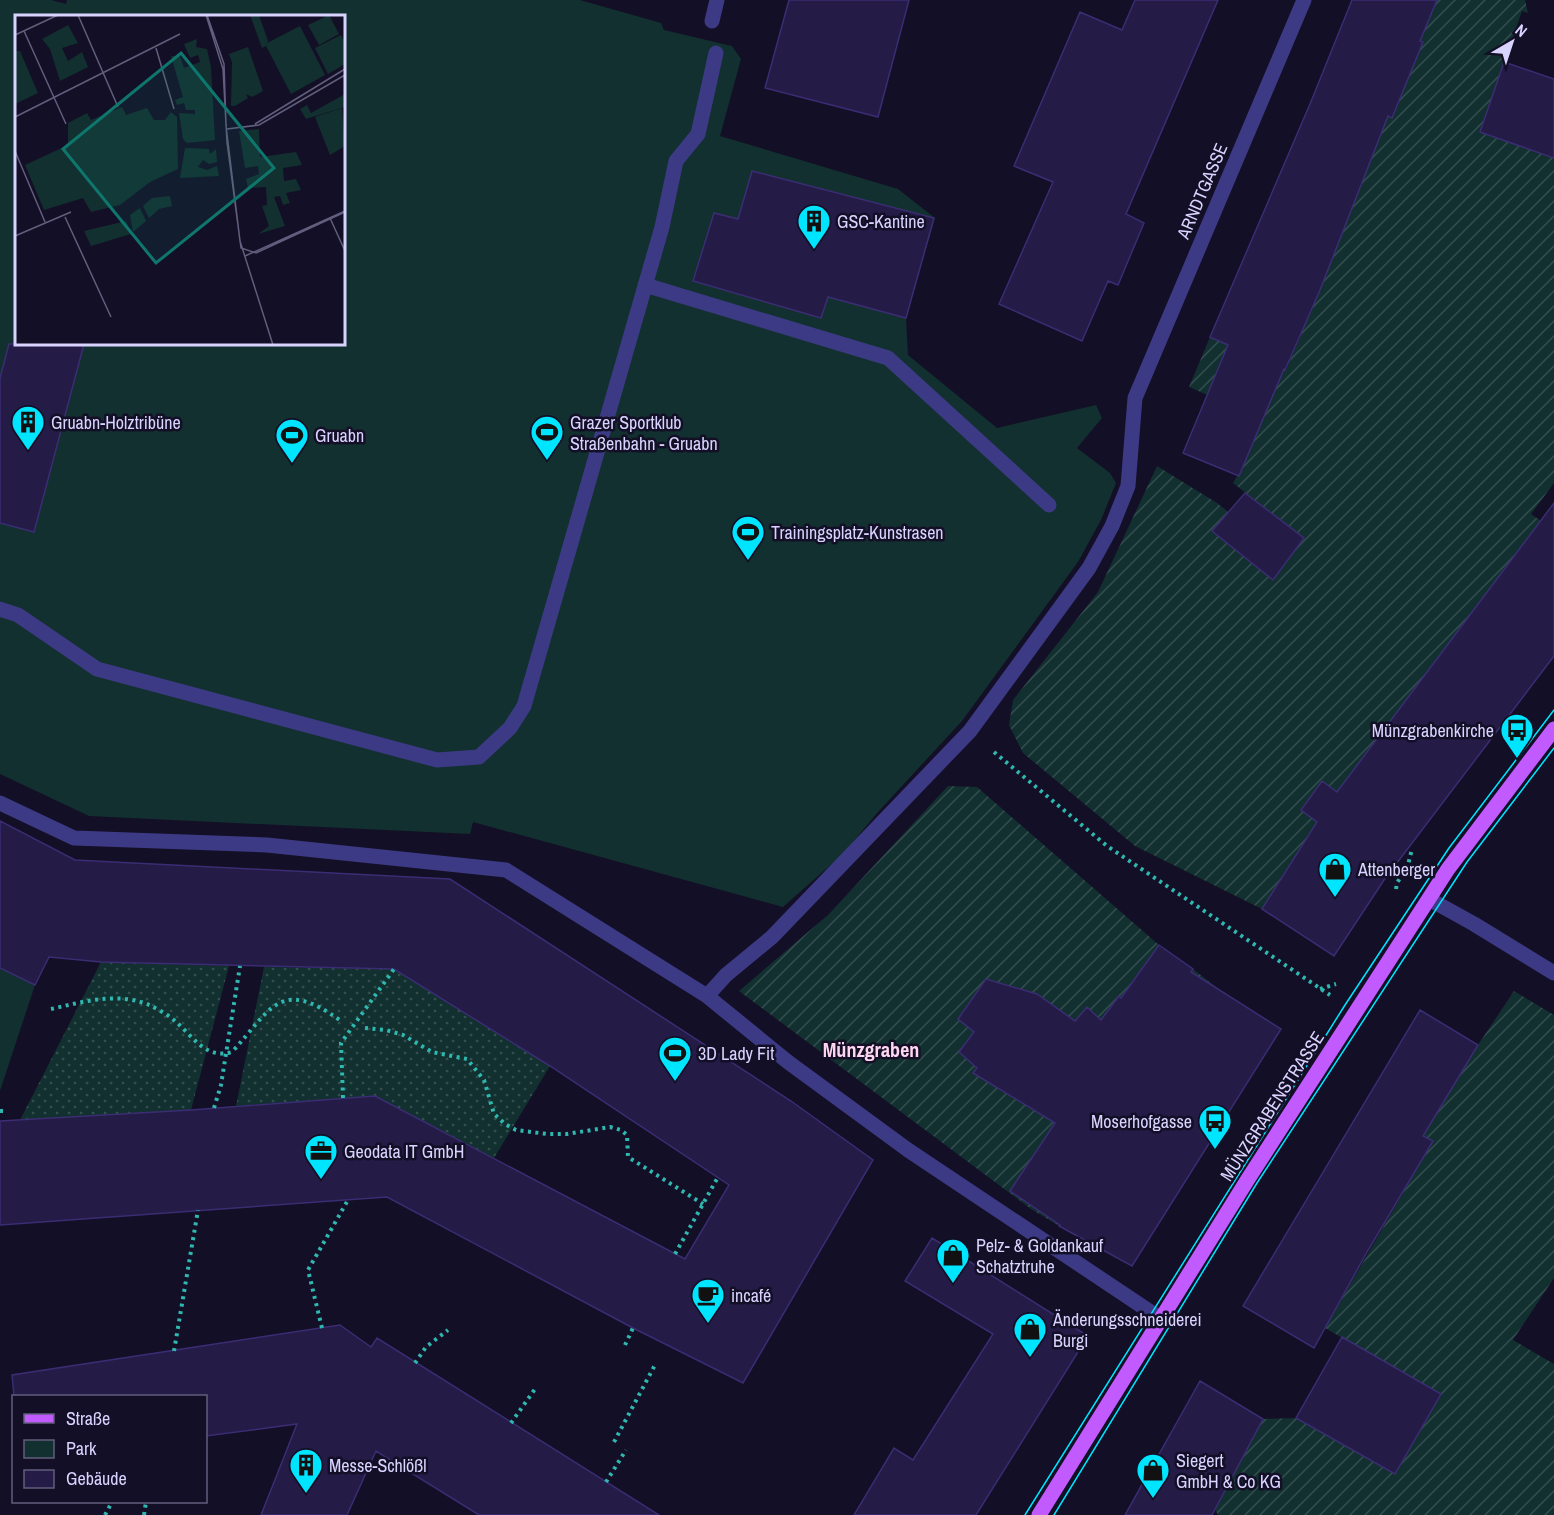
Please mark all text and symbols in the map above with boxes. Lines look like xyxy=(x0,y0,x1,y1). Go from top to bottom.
north arrow xyxy=(1482,12,1542,72)
inset map xyxy=(15,15,345,345)
text: N xyxy=(1511,19,1532,42)
street label: ARNDTGASSE xyxy=(1170,139,1233,244)
building icon: GSC-Kantine xyxy=(796,203,832,250)
place label: GSC-Kantine xyxy=(837,209,925,234)
building icon: Gruabn-Holztribüne xyxy=(10,404,46,451)
place label: Gruabn-Holztribüne xyxy=(51,410,181,435)
place label: Grazer Sportklub Straßenbahn - Gruabn xyxy=(570,410,718,456)
sports icon: Grazer Sportklub Straßenbahn - Gruabn xyxy=(529,414,565,461)
sports icon: Gruabn xyxy=(274,417,310,464)
place label: Gruabn xyxy=(315,423,364,448)
sports icon: Trainingsplatz-Kunstrasen xyxy=(730,514,766,561)
place label: Trainingsplatz-Kunstrasen xyxy=(771,520,944,545)
bus stop icon: Münzgrabenkirche xyxy=(1499,712,1535,759)
place label: Münzgrabenkirche xyxy=(1372,718,1494,743)
shop icon: Attenberger xyxy=(1317,851,1353,898)
place label: Attenberger xyxy=(1357,857,1435,882)
street label: MÜNZGRABENSTRASSE xyxy=(1214,1026,1330,1186)
sports icon: 3D Lady Fit xyxy=(657,1035,693,1082)
district label: Münzgraben xyxy=(823,1036,919,1063)
place label: 3D Lady Fit xyxy=(698,1041,774,1066)
bus stop icon: Moserhofgasse xyxy=(1197,1103,1233,1150)
place label: Moserhofgasse xyxy=(1091,1109,1192,1134)
office icon: Geodata IT GmbH xyxy=(303,1133,339,1180)
place label: Geodata IT GmbH xyxy=(344,1139,464,1164)
place label: Pelz- & Goldankauf Schatztruhe xyxy=(976,1233,1104,1279)
shop icon: Pelz- & Goldankauf Schatztruhe xyxy=(935,1237,971,1284)
cafe icon: incafé xyxy=(690,1277,726,1324)
place label: incafé xyxy=(731,1283,771,1308)
place label: Änderungsschneiderei Burgi xyxy=(1052,1307,1202,1353)
shop icon: Änderungsschneiderei Burgi xyxy=(1012,1311,1048,1358)
legend xyxy=(12,1395,207,1503)
text: Straße xyxy=(66,1406,110,1431)
text: Park xyxy=(66,1436,97,1461)
building icon: Messe-Schlößl xyxy=(288,1447,324,1494)
place label: Siegert GmbH & Co KG xyxy=(1176,1448,1281,1494)
shop icon: Siegert GmbH & Co KG xyxy=(1135,1452,1171,1499)
place label: Messe-Schlößl xyxy=(329,1453,427,1478)
text: Gebäude xyxy=(66,1466,127,1491)

